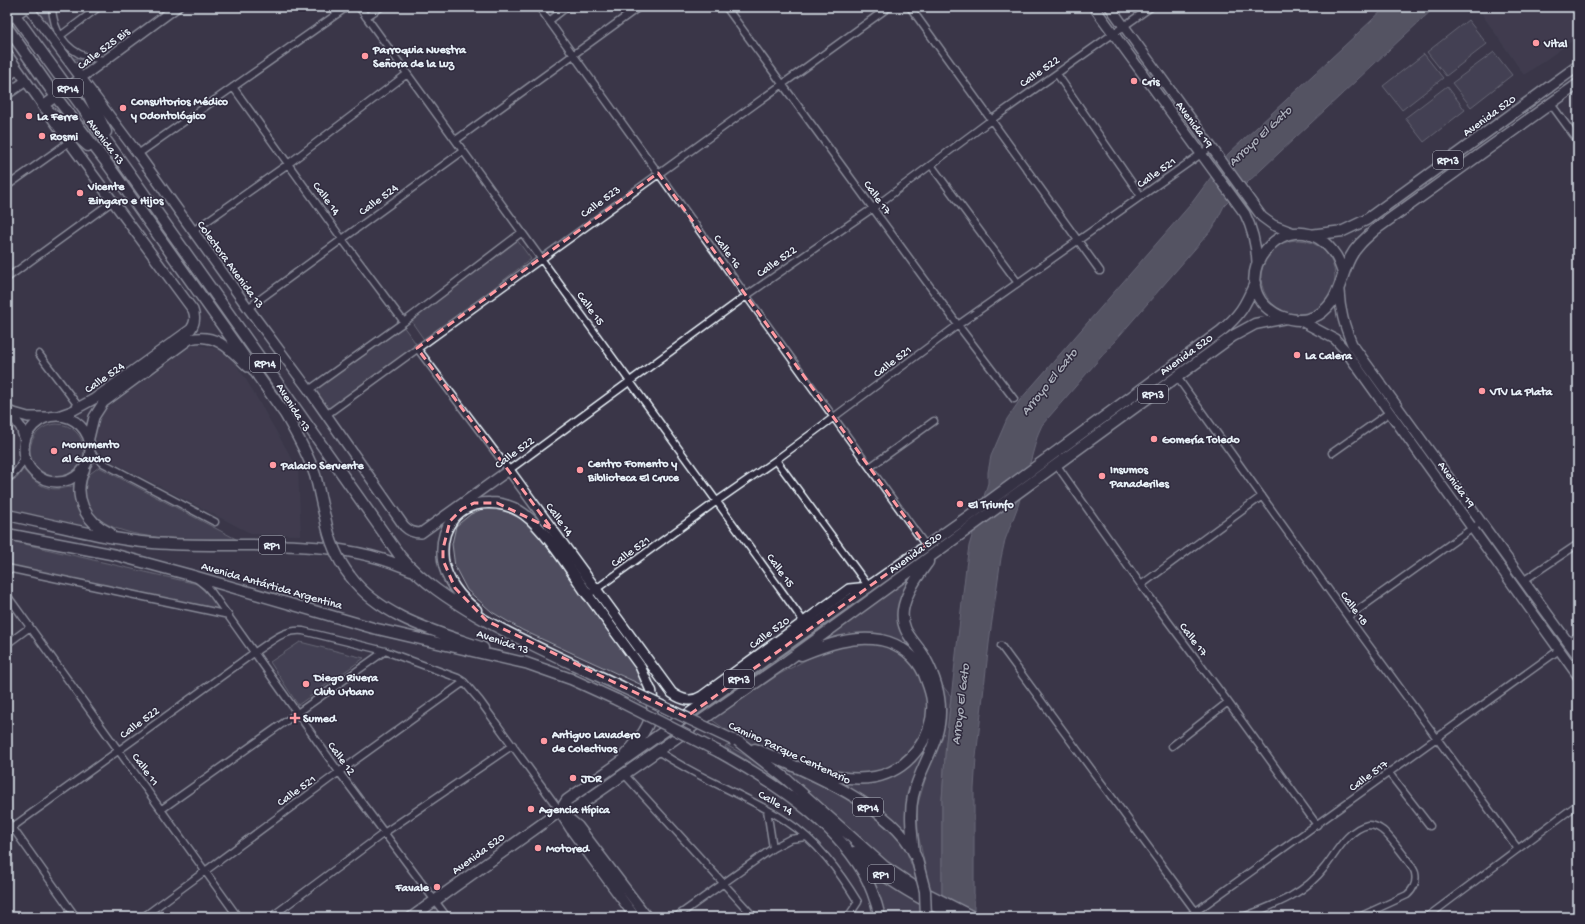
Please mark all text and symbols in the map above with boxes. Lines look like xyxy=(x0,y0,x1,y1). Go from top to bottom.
street label: Calle 525 Bis xyxy=(75,25,134,74)
marker: Vital xyxy=(1531,38,1541,48)
place label: Vital xyxy=(1543,38,1568,52)
place label: Parroquia Nuestra Señora de la Luz xyxy=(372,44,467,72)
marker: Parroquia Nuestra Señora de la Luz xyxy=(360,51,370,61)
street label: Calle 522 xyxy=(1017,54,1063,91)
marker: Cris xyxy=(1129,76,1139,86)
place label: Cris xyxy=(1141,76,1160,90)
road number: RP14 xyxy=(53,79,83,97)
street label: Avenida 520 xyxy=(1461,93,1520,141)
place label: Consultorios Médico y Odontológico xyxy=(130,96,229,124)
street label: Avenida 19 xyxy=(1172,99,1215,151)
marker: Consultorios Médico y Odontológico xyxy=(118,103,128,113)
water label: Arroyo El Gato xyxy=(1226,103,1296,170)
marker: La Ferre xyxy=(24,111,34,121)
place label: La Ferre xyxy=(37,111,79,125)
street label: Avenida 13 xyxy=(82,116,126,168)
marker: Rosmi xyxy=(37,131,47,141)
place label: Rosmi xyxy=(49,131,78,145)
road number: RP13 xyxy=(1433,151,1463,169)
street label: Calle 521 xyxy=(1135,155,1180,192)
street label: Calle 17 xyxy=(859,178,894,219)
street label: Calle 14 xyxy=(309,180,342,219)
place label: Vicente Zingaro e Hijos xyxy=(87,181,164,209)
street label: Calle 524 xyxy=(357,181,402,220)
street label: Calle 523 xyxy=(578,183,624,222)
marker: Vicente Zingaro e Hijos xyxy=(75,188,85,198)
street label: Colectora Avenida 13 xyxy=(193,219,266,312)
street label: Calle 16 xyxy=(709,233,744,273)
street label: Calle 522 xyxy=(754,244,800,281)
street label: Calle 15 xyxy=(572,289,606,329)
street label: Avenida 520 xyxy=(1158,332,1217,380)
street label: Calle 521 xyxy=(871,344,915,382)
water label: Arroyo El Gato xyxy=(1019,345,1082,419)
marker: La Calera xyxy=(1292,350,1302,360)
place label: La Calera xyxy=(1305,350,1353,364)
road number: RP14 xyxy=(250,354,280,372)
street label: Calle 524 xyxy=(83,360,128,397)
street label: Avenida 13 xyxy=(272,381,313,435)
road number: RP13 xyxy=(1138,385,1168,403)
marker: VTV La Plata xyxy=(1477,386,1487,396)
place label: VTV La Plata xyxy=(1489,386,1554,400)
street label: Calle 522 xyxy=(493,434,538,473)
marker: Gomería Toledo xyxy=(1149,434,1159,444)
place label: Gomería Toledo xyxy=(1162,434,1241,448)
place label: Monumento al Gaucho xyxy=(61,439,120,467)
marker: Monumento al Gaucho xyxy=(49,446,59,456)
place label: Centro Fomento y Biblioteca El Cruce xyxy=(587,458,680,486)
street label: Avenida 19 xyxy=(1434,459,1477,511)
marker: Palacio Servente xyxy=(268,460,278,470)
place label: Palacio Servente xyxy=(280,460,364,474)
place label: Insumos Panaderiles xyxy=(1109,464,1170,492)
marker: Centro Fomento y Biblioteca El Cruce xyxy=(575,465,585,475)
marker: Insumos Panaderiles xyxy=(1097,471,1107,481)
marker: El Triunfo xyxy=(955,499,965,509)
place label: El Triunfo xyxy=(967,499,1014,513)
street label: Calle 14 xyxy=(542,501,575,540)
street label: Avenida 520 xyxy=(887,530,946,578)
street label: Calle 521 xyxy=(609,534,653,571)
road number: RP1 xyxy=(259,536,285,554)
street label: Calle 15 xyxy=(762,551,796,591)
street label: Avenida Antártida Argentina xyxy=(199,560,344,614)
street label: Calle 18 xyxy=(1336,589,1371,629)
street label: Calle 520 xyxy=(747,614,793,653)
street label: Calle 17 xyxy=(1175,621,1210,660)
street label: Avenida 13 xyxy=(474,627,530,658)
water label: Arroyo El Gato xyxy=(949,662,974,746)
road number: RP13 xyxy=(724,670,754,688)
place label: Diego Rivera Club Urbano xyxy=(313,672,379,700)
marker: Diego Rivera Club Urbano xyxy=(301,679,311,689)
street label: Calle 522 xyxy=(118,704,163,743)
marker: Sumed xyxy=(290,713,300,723)
place label: Sumed xyxy=(303,713,338,727)
street label: Camino Parque Centenario xyxy=(726,719,853,788)
place label: Antiguo Lavadero de Colectivos xyxy=(551,729,641,757)
marker: Antiguo Lavadero de Colectivos xyxy=(539,736,549,746)
street label: Calle 12 xyxy=(323,740,357,779)
street label: Calle 11 xyxy=(128,751,161,789)
street label: Calle 517 xyxy=(1347,757,1392,795)
street label: Calle 521 xyxy=(275,773,319,810)
marker: JDR xyxy=(568,773,578,783)
place label: JDR xyxy=(580,773,602,787)
street label: Calle 14 xyxy=(755,788,795,819)
road number: RP14 xyxy=(853,798,883,816)
marker: Agencia Hípica xyxy=(526,804,536,814)
place label: Agencia Hípica xyxy=(538,804,611,818)
street label: Avenida 520 xyxy=(450,831,509,879)
marker: Motored xyxy=(533,843,543,853)
place label: Motored xyxy=(546,843,591,857)
road number: RP1 xyxy=(868,865,894,883)
place label: Favale xyxy=(394,882,430,896)
marker: Favale xyxy=(432,882,442,892)

